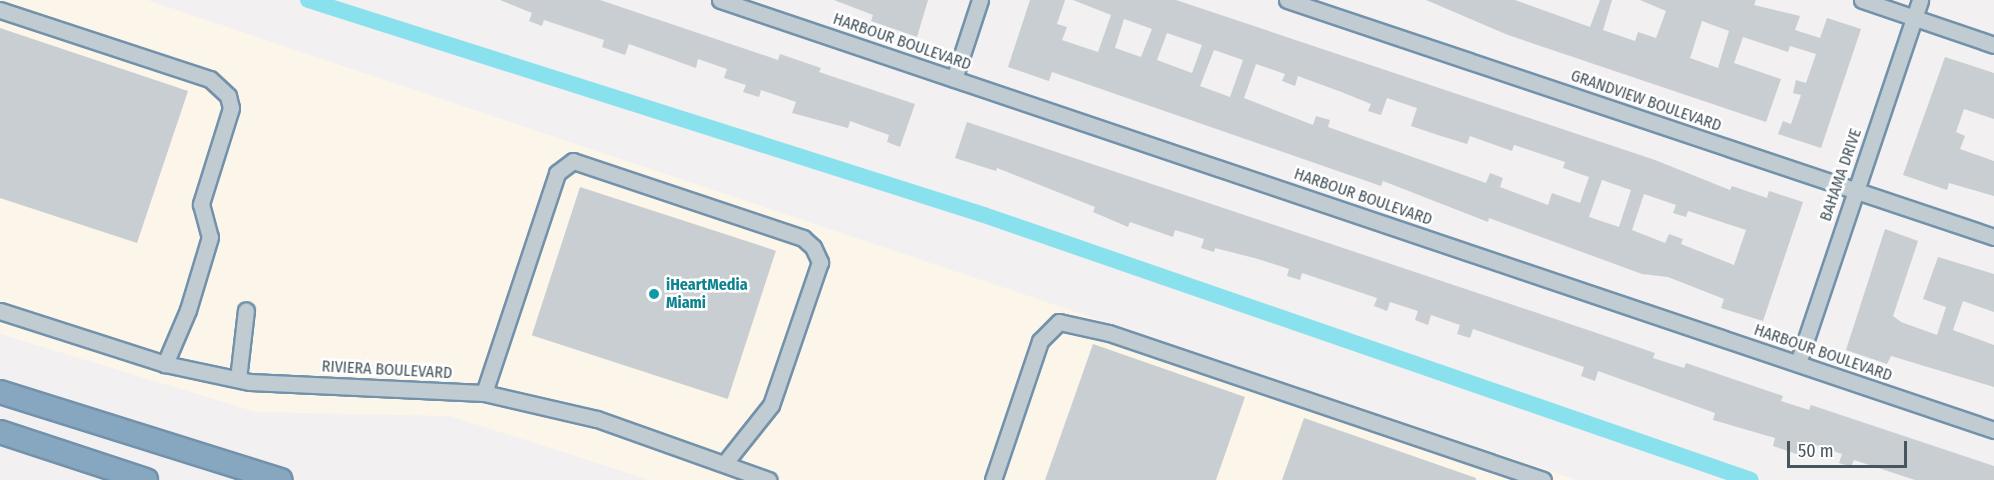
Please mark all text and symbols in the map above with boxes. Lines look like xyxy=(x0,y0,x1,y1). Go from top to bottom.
street label: HARBOUR BOULEVARD xyxy=(830,9,974,75)
street label: GRANDVIEW BOULEVARD xyxy=(1568,66,1724,136)
street label: BAHAMA DRIVE xyxy=(1816,126,1866,224)
street label: HARBOUR BOULEVARD xyxy=(1291,164,1435,230)
place label: iHeartMedia Miami xyxy=(666,275,748,313)
marker: iHeartMedia Miami xyxy=(647,287,661,301)
street label: HARBOUR BOULEVARD xyxy=(1751,320,1895,386)
street label: RIVIERA BOULEVARD xyxy=(321,357,453,383)
scale bar xyxy=(1790,429,1910,467)
text: 50 m xyxy=(1798,440,1834,462)

